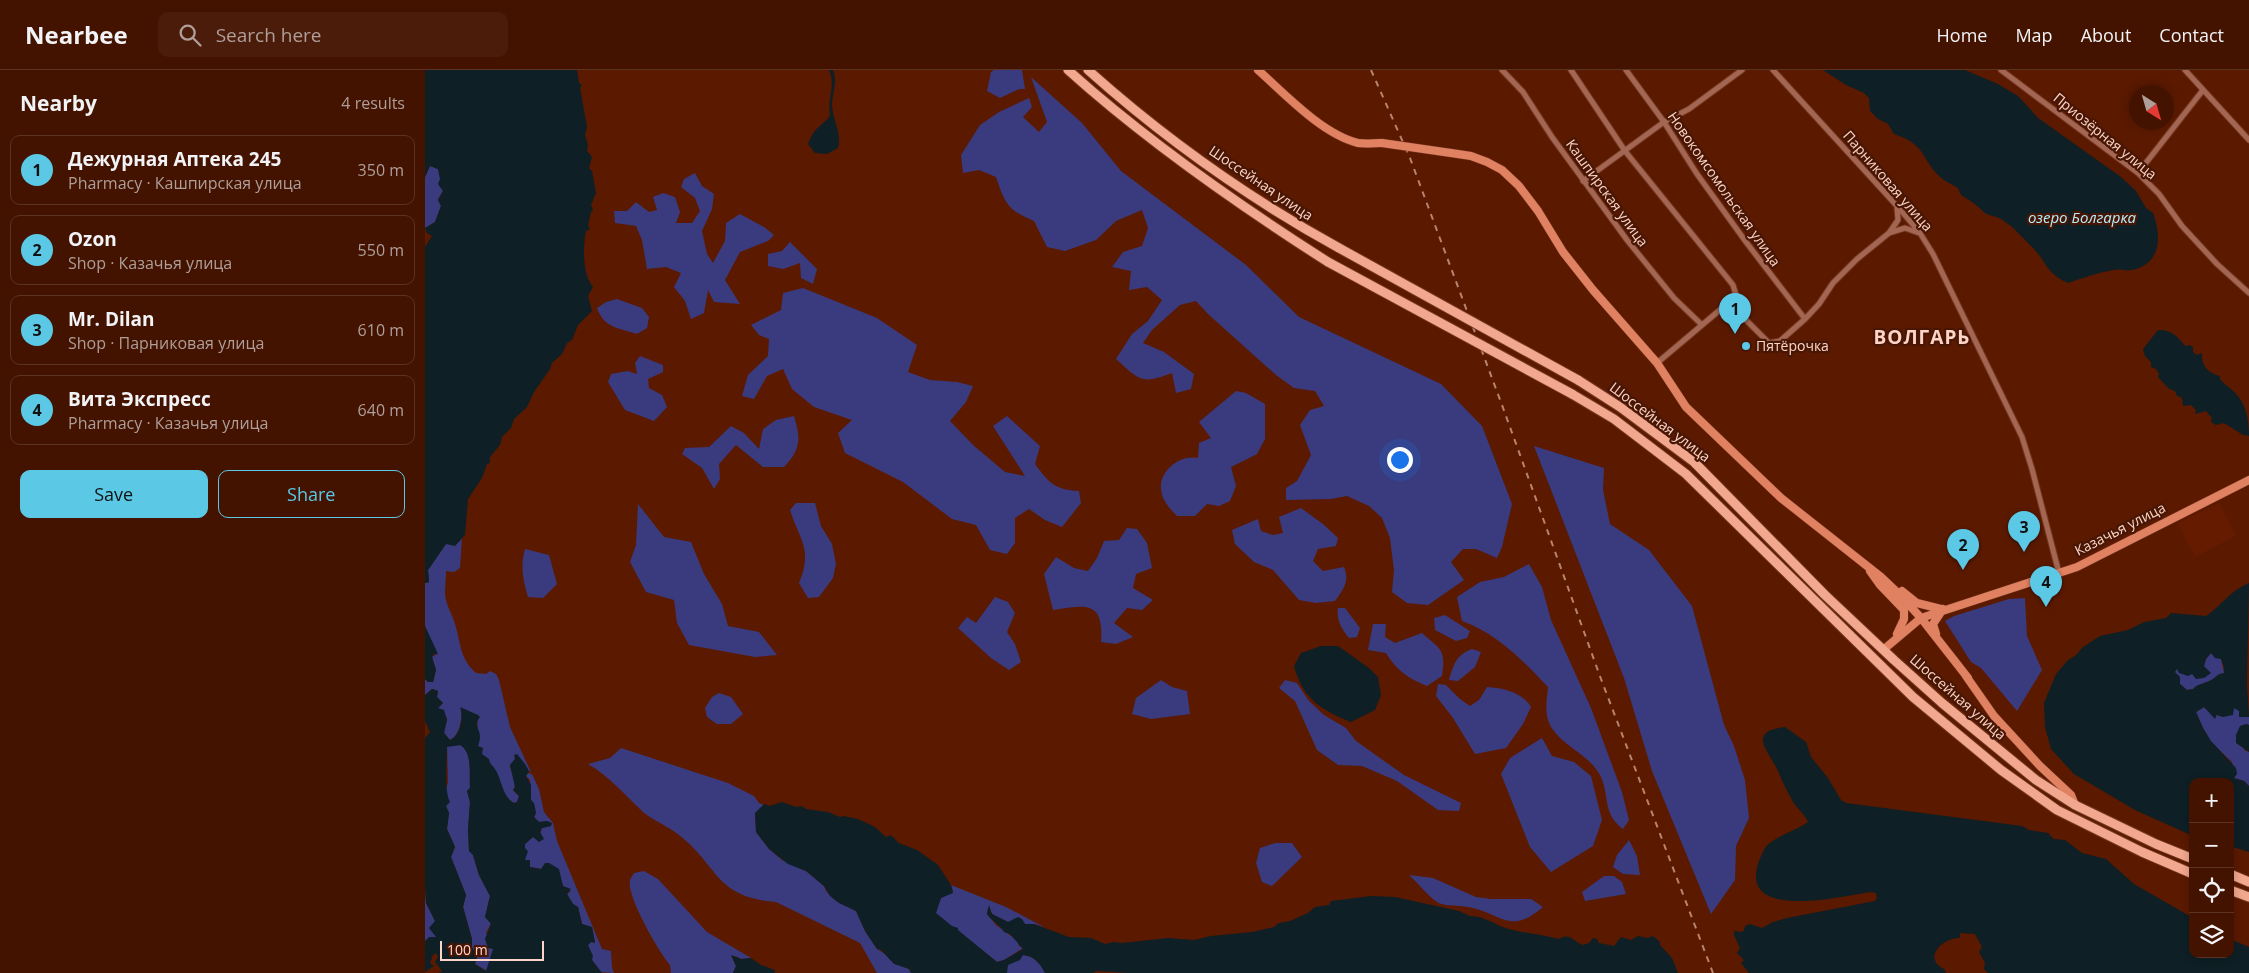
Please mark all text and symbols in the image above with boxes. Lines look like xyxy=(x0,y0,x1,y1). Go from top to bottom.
search box xyxy=(158,12,508,57)
text: Nearbee xyxy=(25,18,128,51)
icon: search xyxy=(176,21,204,49)
text: Search here xyxy=(216,22,322,48)
text: Home xyxy=(1937,23,1987,47)
text: Map xyxy=(2015,23,2053,47)
text: About xyxy=(2081,23,2131,47)
text: Contact xyxy=(2159,23,2224,47)
north arrow xyxy=(2129,85,2174,130)
street label: Приозёрная улица xyxy=(2050,88,2161,183)
text: Nearby xyxy=(20,89,97,117)
text: 4 results xyxy=(341,92,405,114)
street label: Новокомсомольская улица xyxy=(1664,108,1785,270)
street label: Парниковая улица xyxy=(1839,126,1937,235)
street label: Кашпирская улица xyxy=(1562,135,1653,250)
street label: Шоссейная улица xyxy=(1206,141,1317,224)
text: Дежурная Аптека 245 xyxy=(68,146,281,172)
text: 1 xyxy=(32,159,42,181)
text: 350 m xyxy=(358,159,404,181)
text: Pharmacy · Кашпирская улица xyxy=(68,172,302,194)
water label: озеро Болгарка xyxy=(2028,207,2137,227)
text: Ozon xyxy=(68,226,117,252)
text: 2 xyxy=(32,239,42,261)
text: 550 m xyxy=(358,239,404,261)
text: Shop · Казачья улица xyxy=(68,252,232,274)
pin: 1 xyxy=(1719,293,1751,334)
text: Mr. Dilan xyxy=(68,306,155,332)
text: 3 xyxy=(32,319,42,341)
text: 610 m xyxy=(358,319,404,341)
district label: ВОЛГАРЬ xyxy=(1874,324,1970,350)
text: Shop · Парниковая улица xyxy=(68,332,264,354)
place label: Пятёрочка xyxy=(1756,336,1829,355)
marker: Пятёрочка xyxy=(1740,340,1752,352)
street label: Шоссейная улица xyxy=(1606,377,1715,466)
text: Вита Экспресс xyxy=(68,386,211,412)
text: 4 xyxy=(32,399,42,421)
text: 640 m xyxy=(358,399,404,421)
text: Pharmacy · Казачья улица xyxy=(68,412,268,434)
your location xyxy=(1387,447,1413,473)
button: Save xyxy=(20,470,208,518)
button: Share xyxy=(218,470,405,518)
street label: Казачья улица xyxy=(2071,498,2168,560)
pin: 3 xyxy=(2008,511,2040,552)
pin: 2 xyxy=(1947,529,1979,570)
pin: 4 xyxy=(2030,566,2062,607)
street label: Шоссейная улица xyxy=(1906,650,2010,744)
map controls xyxy=(2189,778,2234,958)
button: + xyxy=(2189,778,2234,823)
button: − xyxy=(2189,823,2234,868)
button: locate xyxy=(2189,868,2234,913)
button: layers xyxy=(2189,913,2234,958)
scale bar xyxy=(440,938,544,961)
text: 100 m xyxy=(447,940,488,959)

